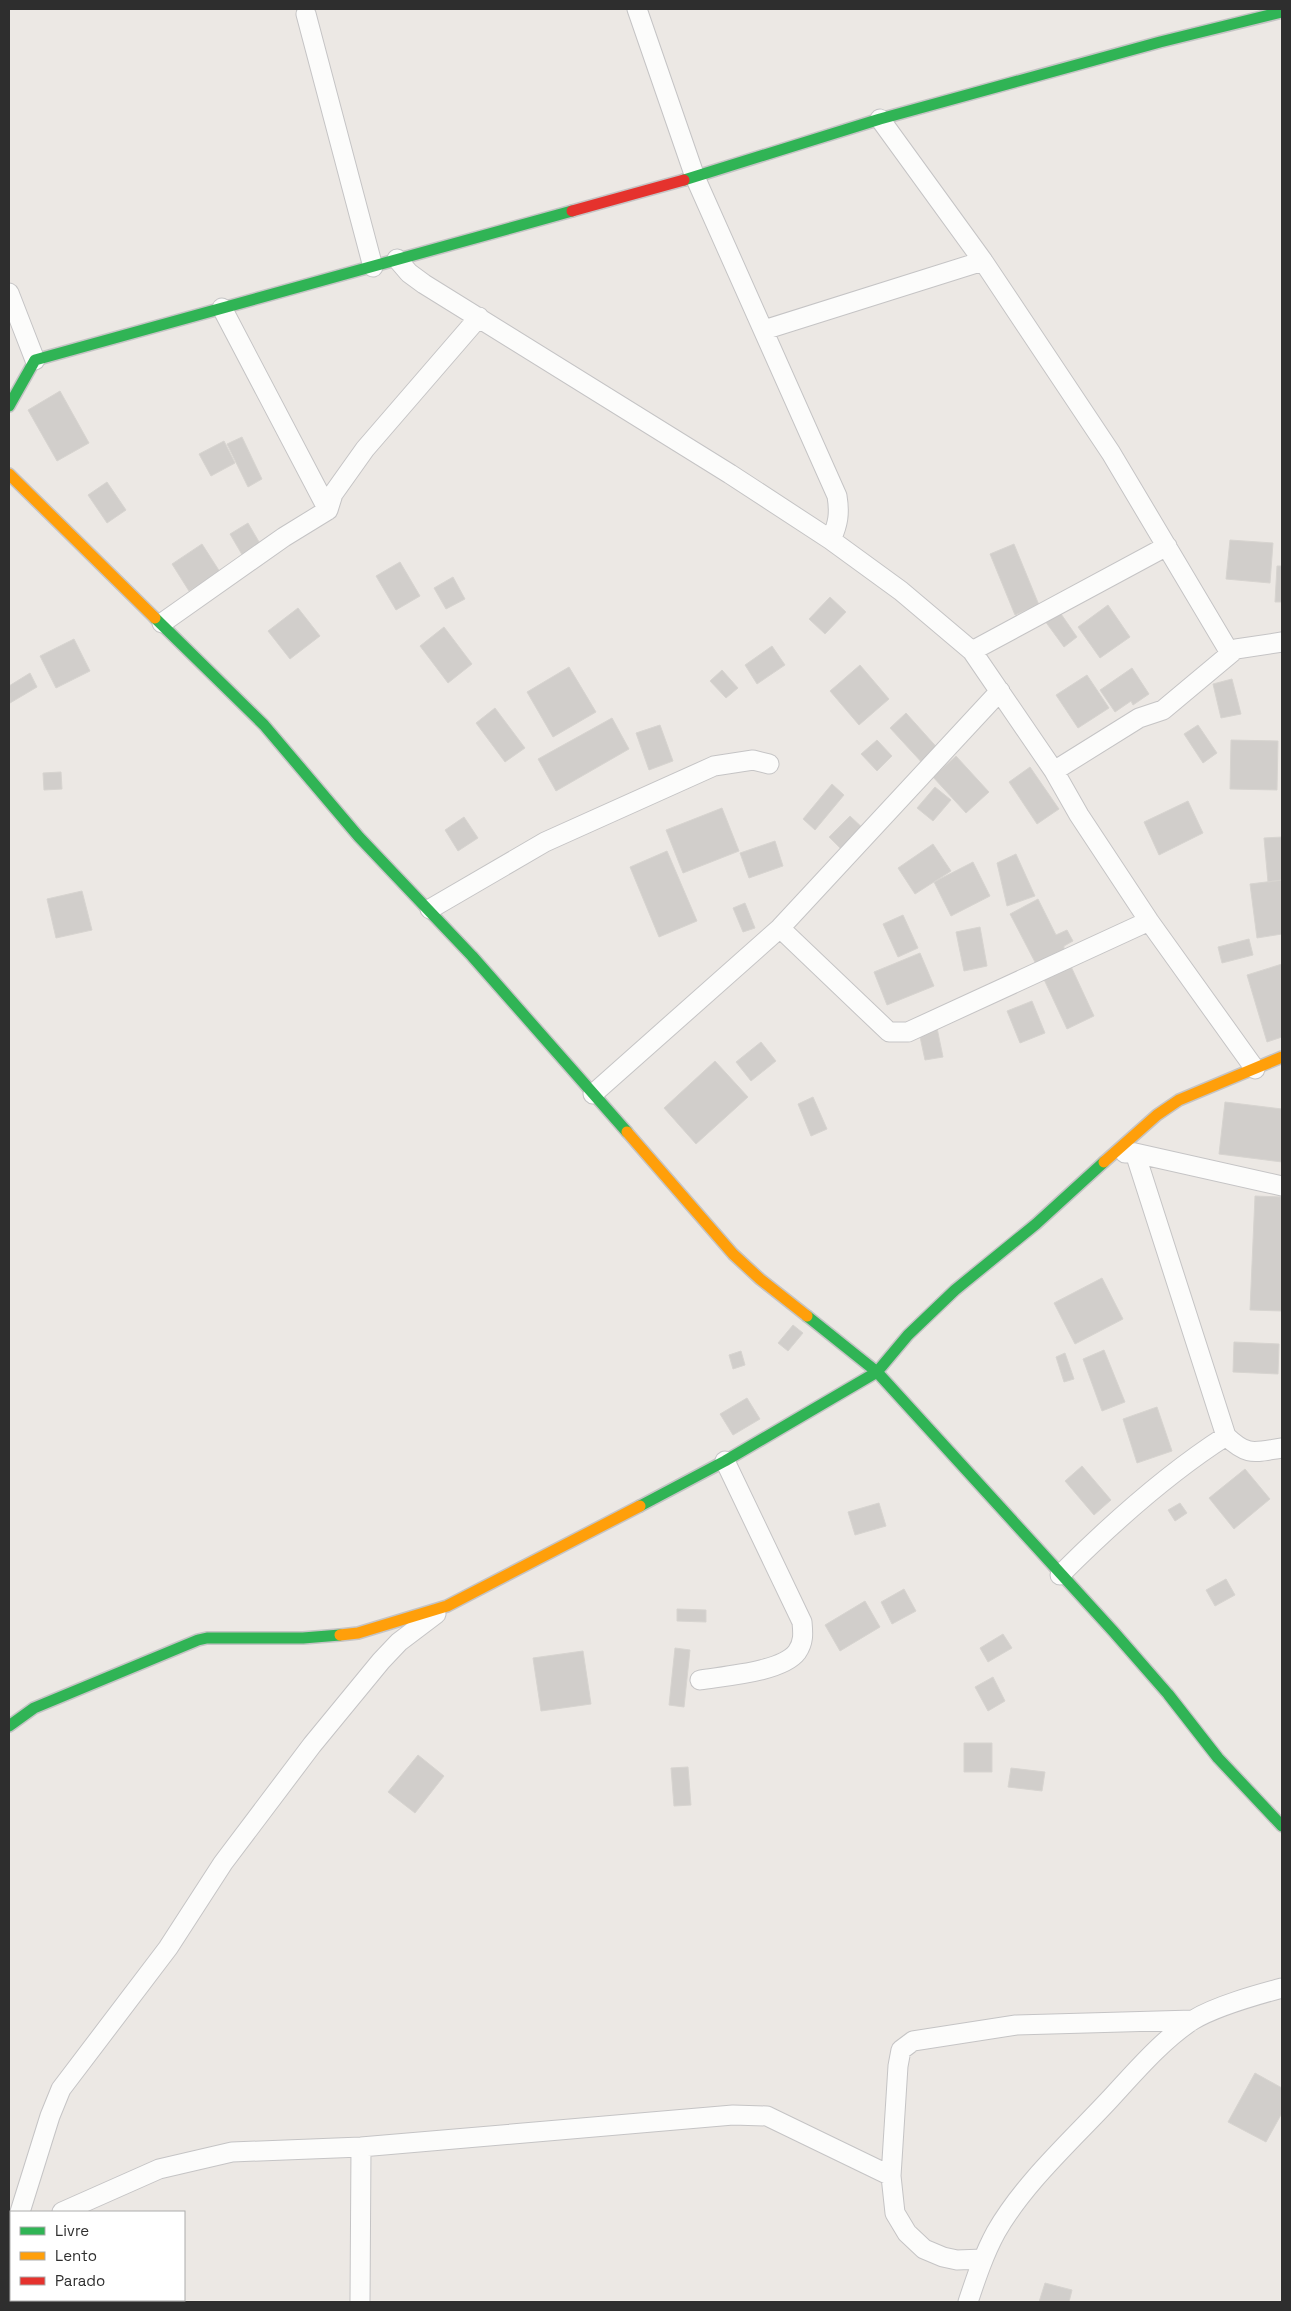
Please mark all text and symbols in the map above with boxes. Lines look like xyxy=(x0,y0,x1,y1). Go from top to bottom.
legend xyxy=(10,2211,185,2301)
text: Livre xyxy=(55,2221,89,2240)
text: Lento xyxy=(55,2246,97,2265)
text: Parado xyxy=(55,2271,105,2290)

